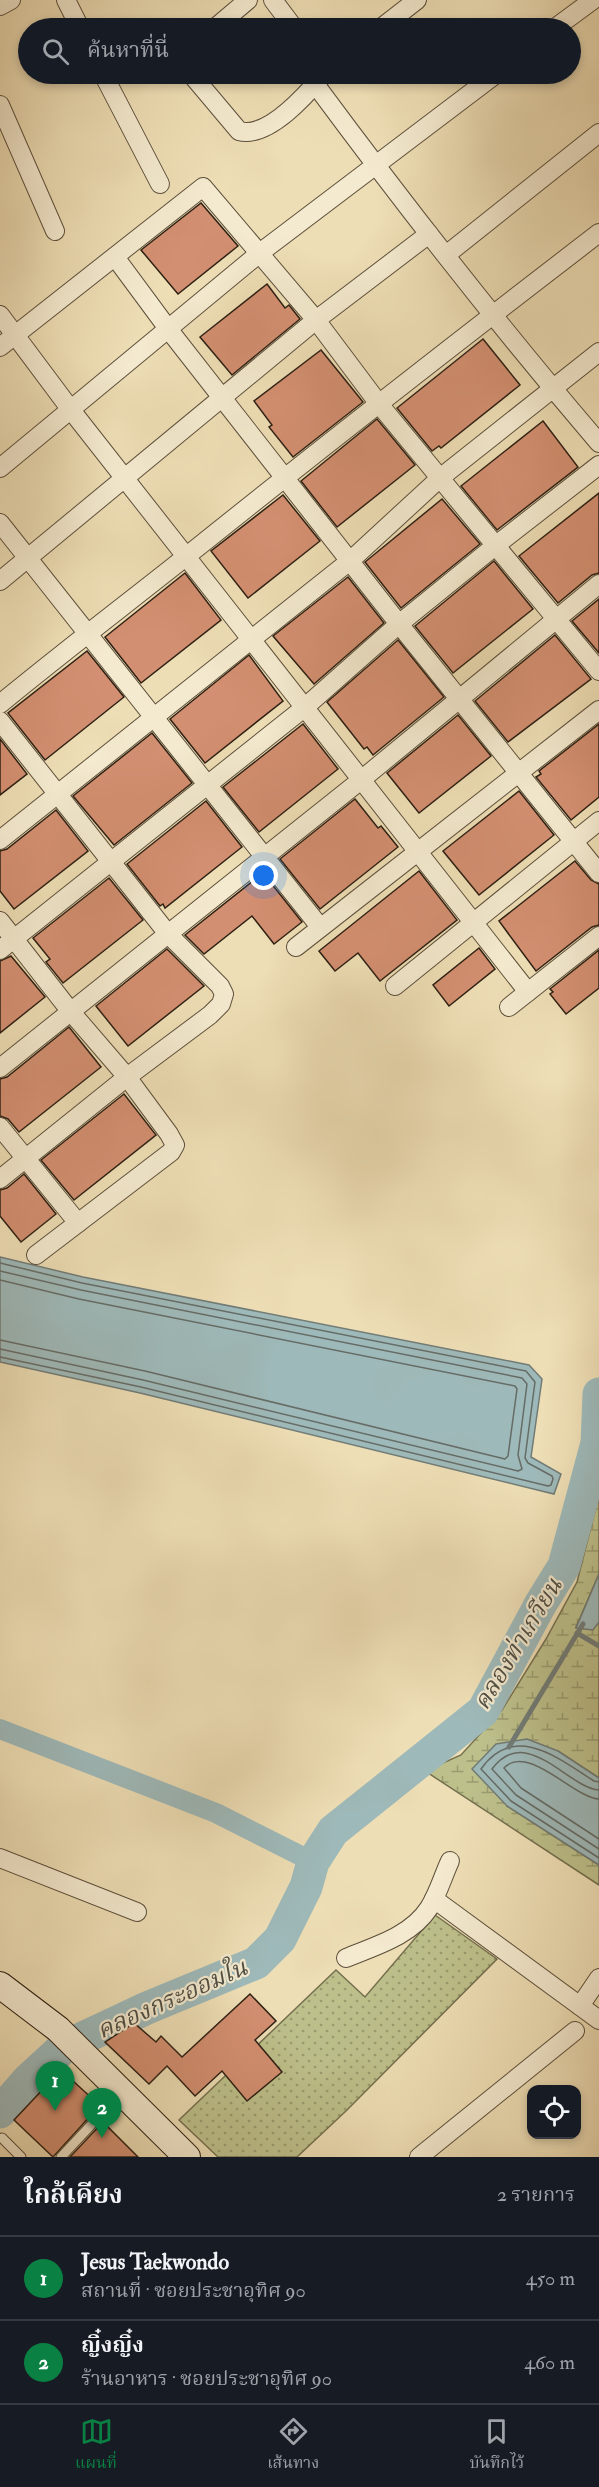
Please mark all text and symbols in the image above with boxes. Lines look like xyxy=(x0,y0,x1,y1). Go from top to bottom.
search box xyxy=(18,18,581,84)
icon: search xyxy=(39,35,72,68)
text: ค้นหาที่นี่ xyxy=(87,36,169,64)
your location xyxy=(249,861,278,890)
water label: คลองท่าเกวียน xyxy=(467,1572,570,1716)
water label: คลองกระออมใน xyxy=(91,1950,252,2046)
pin: 1 xyxy=(36,2062,74,2111)
map controls xyxy=(527,2085,581,2139)
button: locate xyxy=(527,2085,581,2139)
pin: 2 xyxy=(82,2088,122,2138)
text: ใกล้เคียง xyxy=(24,2179,123,2211)
text: 2 รายการ xyxy=(497,2182,575,2207)
text: Jesus Taekwondo xyxy=(81,2248,229,2276)
text: 1 xyxy=(40,2266,47,2291)
text: 450 m xyxy=(526,2266,575,2291)
text: สถานที่ · ซอยประชาอุทิศ 90 xyxy=(81,2278,306,2303)
text: ญิ๋งญิ๋ง xyxy=(81,2331,144,2359)
text: 2 xyxy=(38,2350,49,2375)
text: 460 m xyxy=(524,2350,575,2375)
text: ร้านอาหาร · ซอยประชาอุทิศ 90 xyxy=(81,2366,332,2391)
tab: แผนที่ xyxy=(75,2415,117,2477)
tab: เส้นทาง xyxy=(267,2415,319,2477)
tab: บันทึกไว้ xyxy=(469,2415,524,2477)

